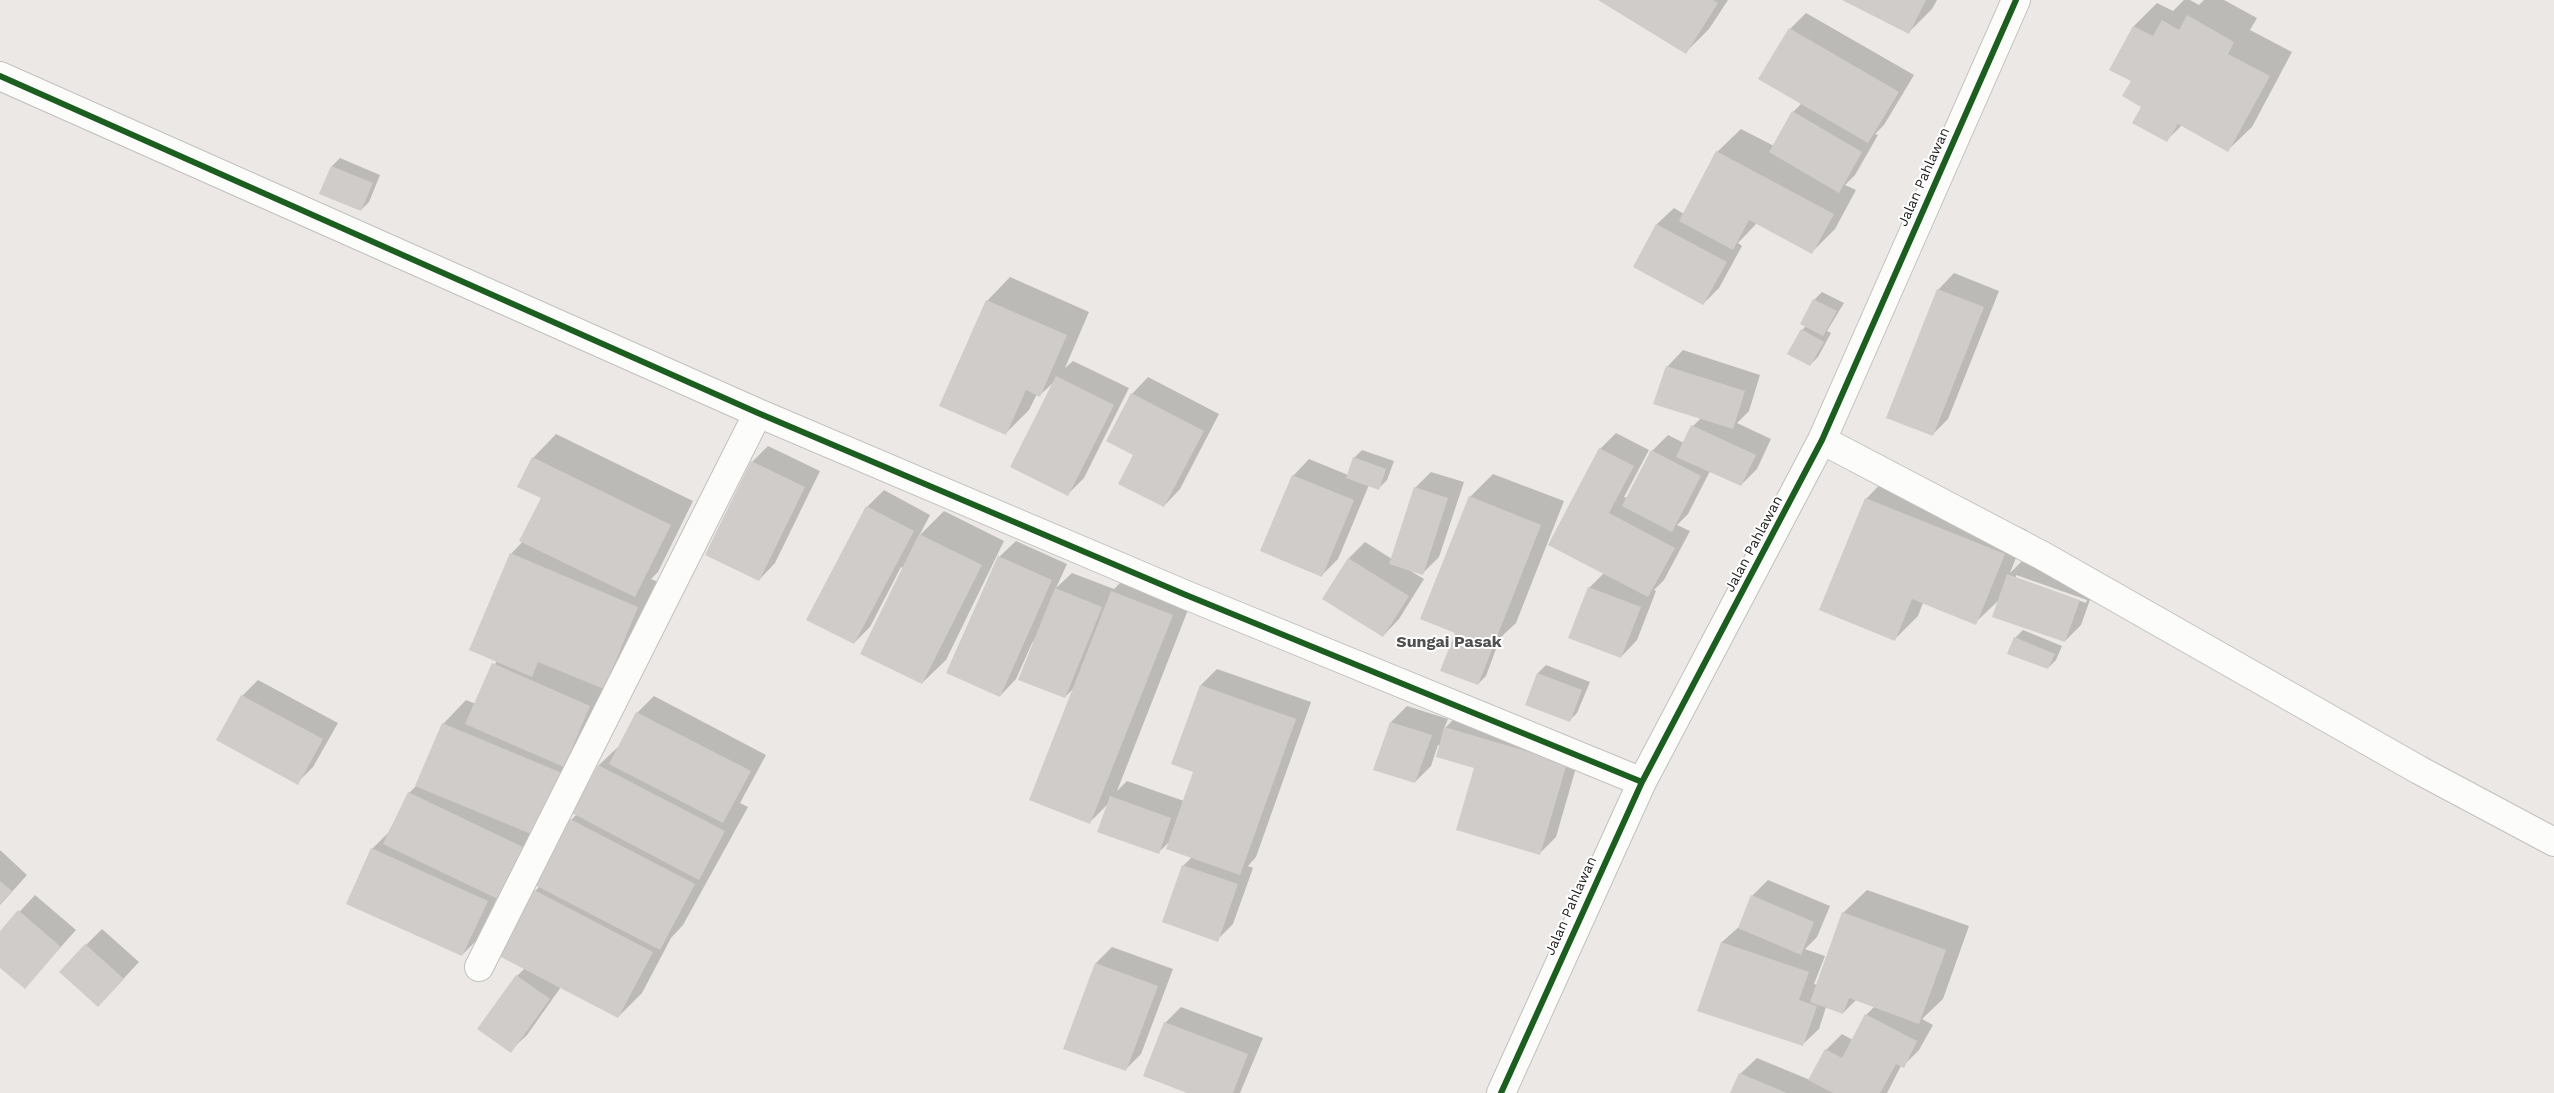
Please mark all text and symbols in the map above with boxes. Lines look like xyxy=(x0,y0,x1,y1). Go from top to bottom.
street label: Jalan Pahlawan xyxy=(1895,125,1953,229)
street label: Jalan Pahlawan xyxy=(1722,493,1786,595)
district label: Sungai Pasak xyxy=(1396,632,1502,652)
street label: Jalan Pahlawan xyxy=(1542,854,1600,958)

